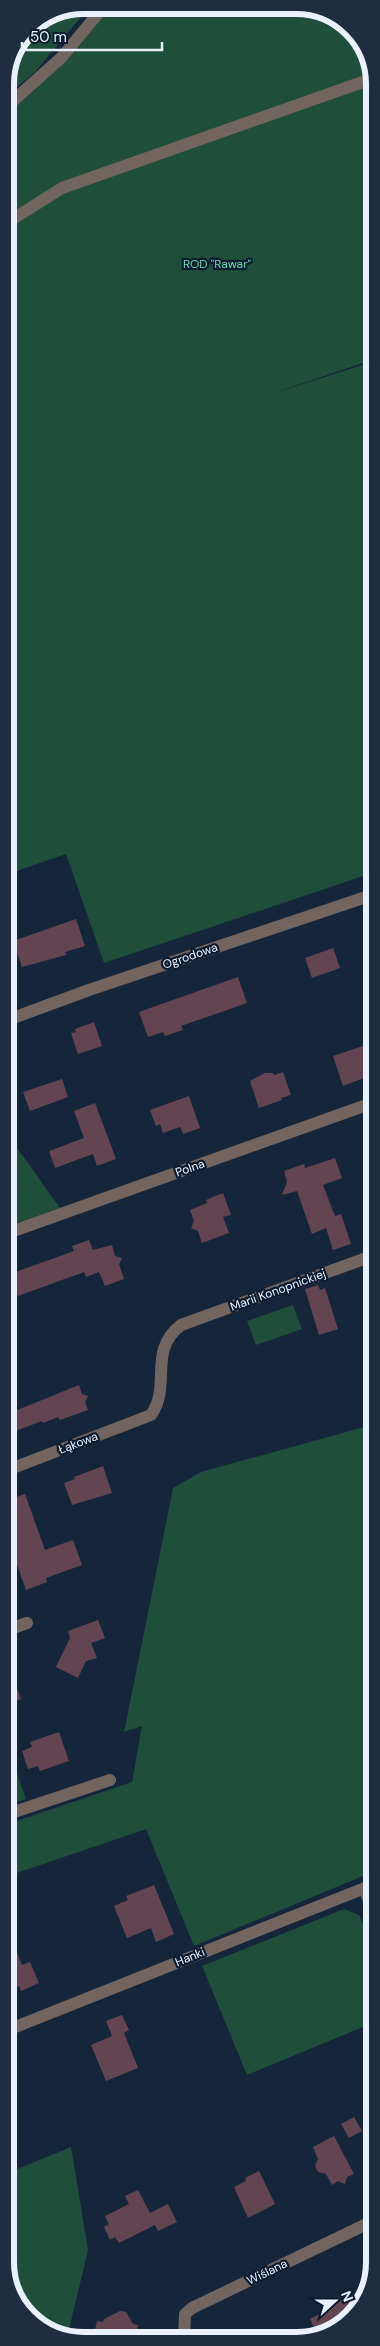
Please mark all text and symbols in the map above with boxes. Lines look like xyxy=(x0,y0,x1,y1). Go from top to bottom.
scale bar xyxy=(22,20,162,52)
text: 50 m xyxy=(30,27,67,47)
park label: ROD "Rawar" xyxy=(183,256,252,272)
street label: Ogrodowa xyxy=(160,939,220,973)
street label: Polna xyxy=(173,1155,207,1181)
street label: Marii Konopnickiej xyxy=(228,1265,328,1315)
street label: Łąkowa xyxy=(56,1428,100,1458)
street label: Hanki xyxy=(173,1944,207,1970)
street label: Wiślana xyxy=(244,2255,290,2289)
north arrow xyxy=(310,2276,360,2326)
text: N xyxy=(337,2288,357,2304)

